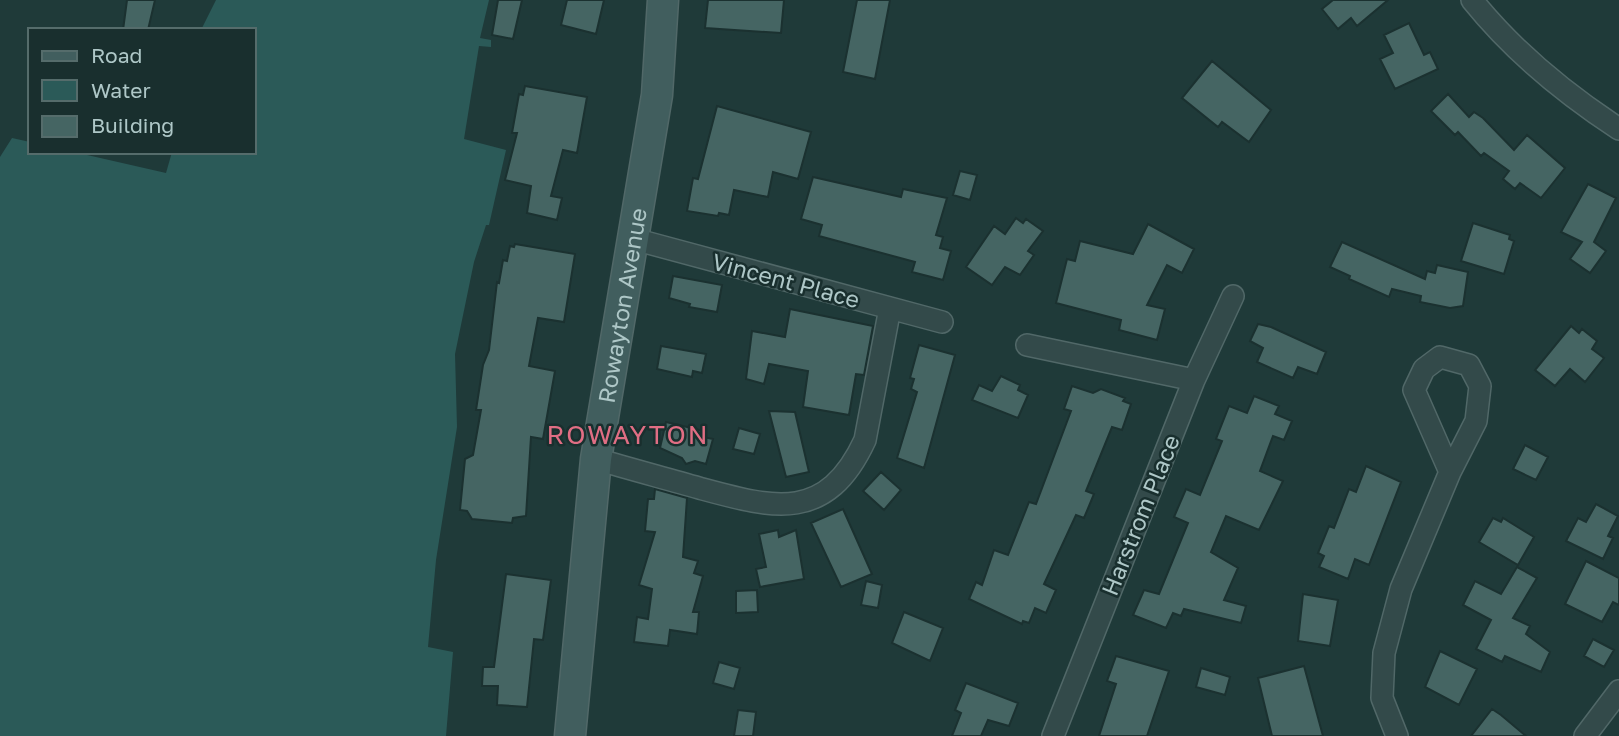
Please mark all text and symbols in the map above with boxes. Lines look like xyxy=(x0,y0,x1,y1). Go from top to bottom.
legend xyxy=(28,28,256,154)
text: Road xyxy=(91,42,142,68)
text: Water xyxy=(91,77,151,103)
text: Building xyxy=(91,112,174,138)
street label: Rowayton Avenue xyxy=(592,206,652,405)
street label: Vincent Place xyxy=(709,247,863,313)
district label: ROWAYTON xyxy=(547,419,709,450)
street label: Harstrom Place xyxy=(1095,431,1185,599)

